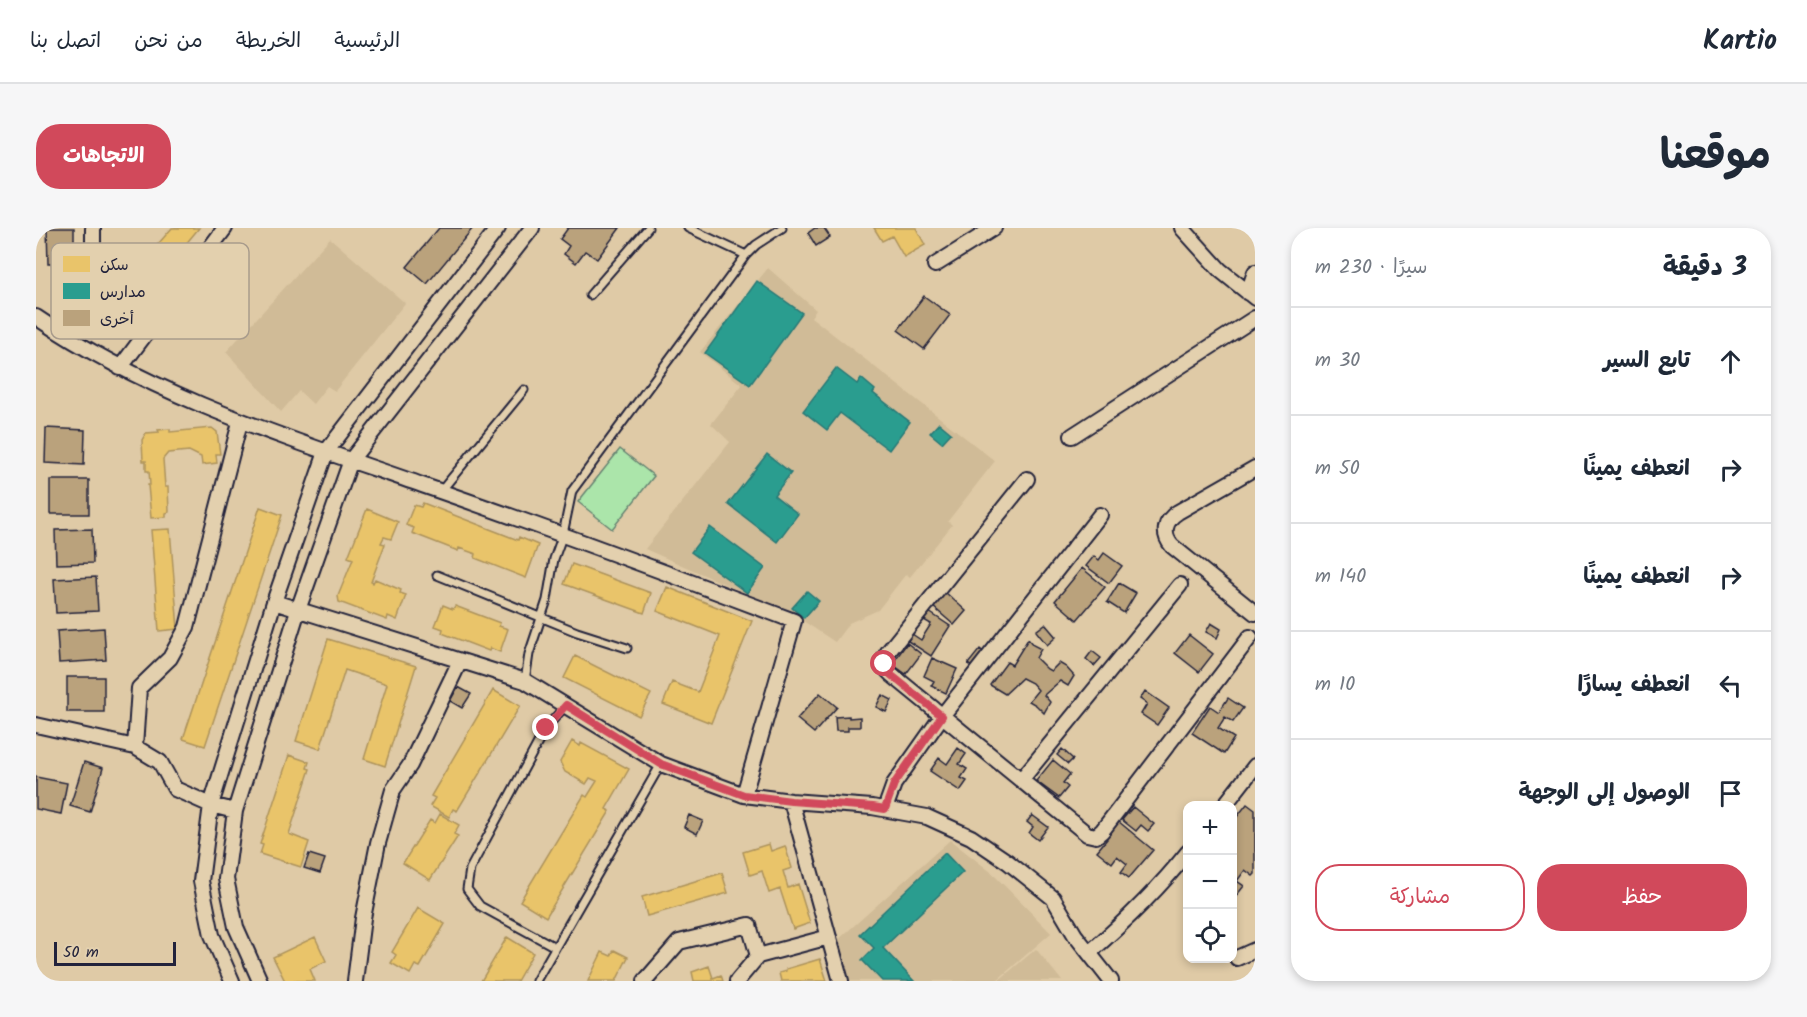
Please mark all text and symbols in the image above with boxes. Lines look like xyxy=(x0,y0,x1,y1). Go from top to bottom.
text: Kartio xyxy=(1703,19,1777,64)
text: اتصل بنا xyxy=(30,25,101,58)
text: من نحن xyxy=(134,25,203,58)
text: الخريطة xyxy=(236,25,301,58)
text: الرئيسية xyxy=(334,25,400,58)
text: موقعنا xyxy=(1660,123,1771,190)
button: الاتجاهات xyxy=(36,124,171,189)
legend xyxy=(51,243,249,339)
text: 3 دقيقة xyxy=(1663,247,1747,289)
text: سيرًا · 230 m xyxy=(1315,252,1428,284)
text: سكن xyxy=(100,253,129,278)
text: مدارس xyxy=(100,280,146,305)
text: أخرى xyxy=(100,307,134,332)
text: تابع السير xyxy=(1603,344,1690,379)
text: 30 m xyxy=(1315,345,1360,377)
icon: ahead xyxy=(1714,345,1747,378)
text: انعطف يمينًا xyxy=(1583,452,1690,487)
text: 50 m xyxy=(1315,453,1360,485)
icon: right xyxy=(1714,453,1747,486)
text: انعطف يمينًا xyxy=(1583,560,1690,595)
text: 140 m xyxy=(1315,561,1366,593)
icon: right xyxy=(1714,561,1747,594)
route start xyxy=(870,650,896,676)
text: انعطف يسارًا xyxy=(1578,668,1690,703)
text: 10 m xyxy=(1315,669,1355,701)
icon: left xyxy=(1714,669,1747,702)
route end xyxy=(532,714,558,740)
text: الوصول إلى الوجهة xyxy=(1518,776,1690,811)
icon: arrive xyxy=(1714,777,1747,810)
map controls xyxy=(1183,801,1237,963)
button: + xyxy=(1183,801,1237,855)
button: − xyxy=(1183,855,1237,909)
button: مشاركة xyxy=(1315,864,1525,931)
button: حفظ xyxy=(1537,864,1747,931)
button: locate xyxy=(1183,909,1237,963)
scale bar xyxy=(54,939,176,966)
text: 50 m xyxy=(63,940,99,965)

